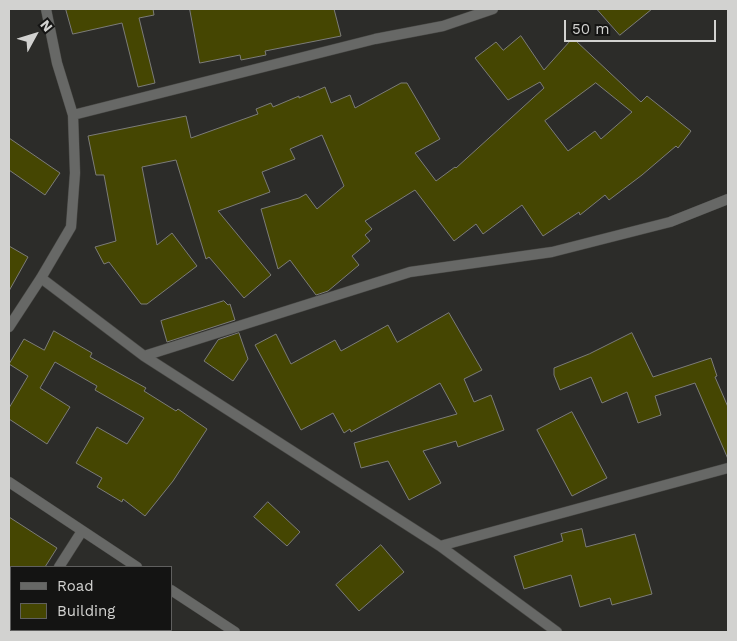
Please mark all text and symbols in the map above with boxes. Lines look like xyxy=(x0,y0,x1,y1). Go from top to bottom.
north arrow xyxy=(10,10,60,60)
scale bar xyxy=(567,10,720,42)
text: N xyxy=(37,16,56,35)
text: 50 m xyxy=(572,20,609,38)
legend xyxy=(10,566,172,631)
text: Road xyxy=(57,577,94,595)
text: Building xyxy=(57,602,115,620)

